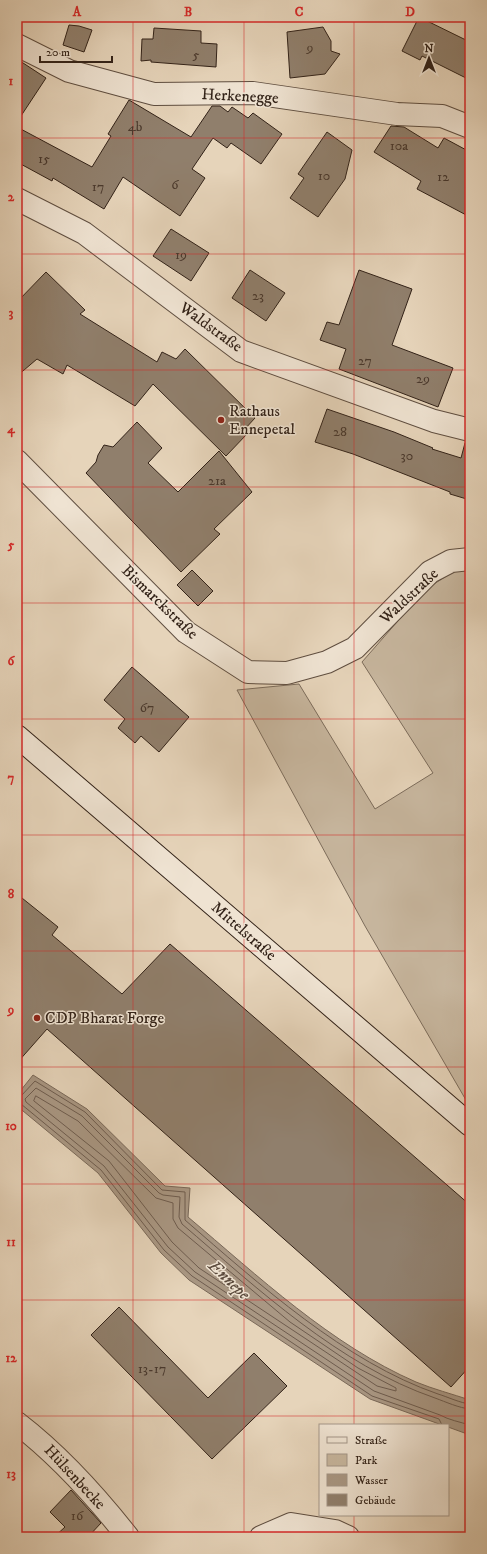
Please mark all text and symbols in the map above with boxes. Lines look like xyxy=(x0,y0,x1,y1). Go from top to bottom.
text: A xyxy=(72,4,82,20)
text: B xyxy=(184,4,192,20)
text: C xyxy=(295,4,304,20)
text: D xyxy=(405,4,415,20)
scale bar xyxy=(40,38,112,64)
north arrow xyxy=(409,38,449,78)
house number: 9 xyxy=(306,39,314,57)
text: N xyxy=(424,42,434,56)
text: 20 m xyxy=(46,45,70,60)
house number: 5 xyxy=(193,46,200,64)
text: 1 xyxy=(9,73,14,89)
street label: Herkenegge xyxy=(201,84,279,108)
house number: 4b xyxy=(128,118,143,136)
house number: 10a xyxy=(390,137,408,155)
house number: 15 xyxy=(38,150,50,168)
house number: 10 xyxy=(318,167,330,185)
house number: 12 xyxy=(437,168,449,186)
house number: 6 xyxy=(171,176,179,194)
house number: 17 xyxy=(92,178,104,196)
text: 2 xyxy=(8,189,15,205)
house number: 19 xyxy=(175,246,187,264)
house number: 23 xyxy=(252,287,264,305)
street label: Waldstraße xyxy=(175,297,247,357)
text: 3 xyxy=(9,305,14,321)
house number: 27 xyxy=(358,352,372,370)
house number: 29 xyxy=(416,370,430,388)
place label: Rathaus Ennepetal xyxy=(229,401,295,439)
marker: Rathaus Ennepetal xyxy=(216,415,226,425)
text: 4 xyxy=(6,421,15,438)
house number: 28 xyxy=(333,423,347,441)
house number: 30 xyxy=(401,447,413,465)
house number: 21a xyxy=(208,472,226,490)
text: 5 xyxy=(7,537,15,553)
street label: Bismarckstraße xyxy=(118,561,203,644)
street label: Waldstraße xyxy=(375,564,443,629)
text: 6 xyxy=(8,653,16,669)
house number: 67 xyxy=(140,699,154,717)
text: 7 xyxy=(8,770,15,786)
text: 8 xyxy=(8,886,15,902)
street label: Mittelstraße xyxy=(207,897,281,965)
text: 9 xyxy=(7,1002,14,1018)
place label: CDP Bharat Forge xyxy=(45,1008,164,1028)
marker: CDP Bharat Forge xyxy=(32,1013,42,1023)
text: 10 xyxy=(5,1118,17,1134)
text: 11 xyxy=(6,1234,16,1250)
water label: Ennepe xyxy=(203,1255,255,1306)
text: 12 xyxy=(5,1350,17,1366)
house number: 13-17 xyxy=(138,1360,166,1378)
legend xyxy=(319,1424,449,1516)
text: Straße xyxy=(355,1433,387,1448)
street label: Hülsenbecke xyxy=(40,1440,110,1514)
text: Park xyxy=(355,1453,377,1468)
text: 13 xyxy=(6,1466,16,1482)
text: Wasser xyxy=(354,1473,388,1488)
text: Gebäude xyxy=(355,1493,396,1508)
house number: 16 xyxy=(71,1507,84,1525)

